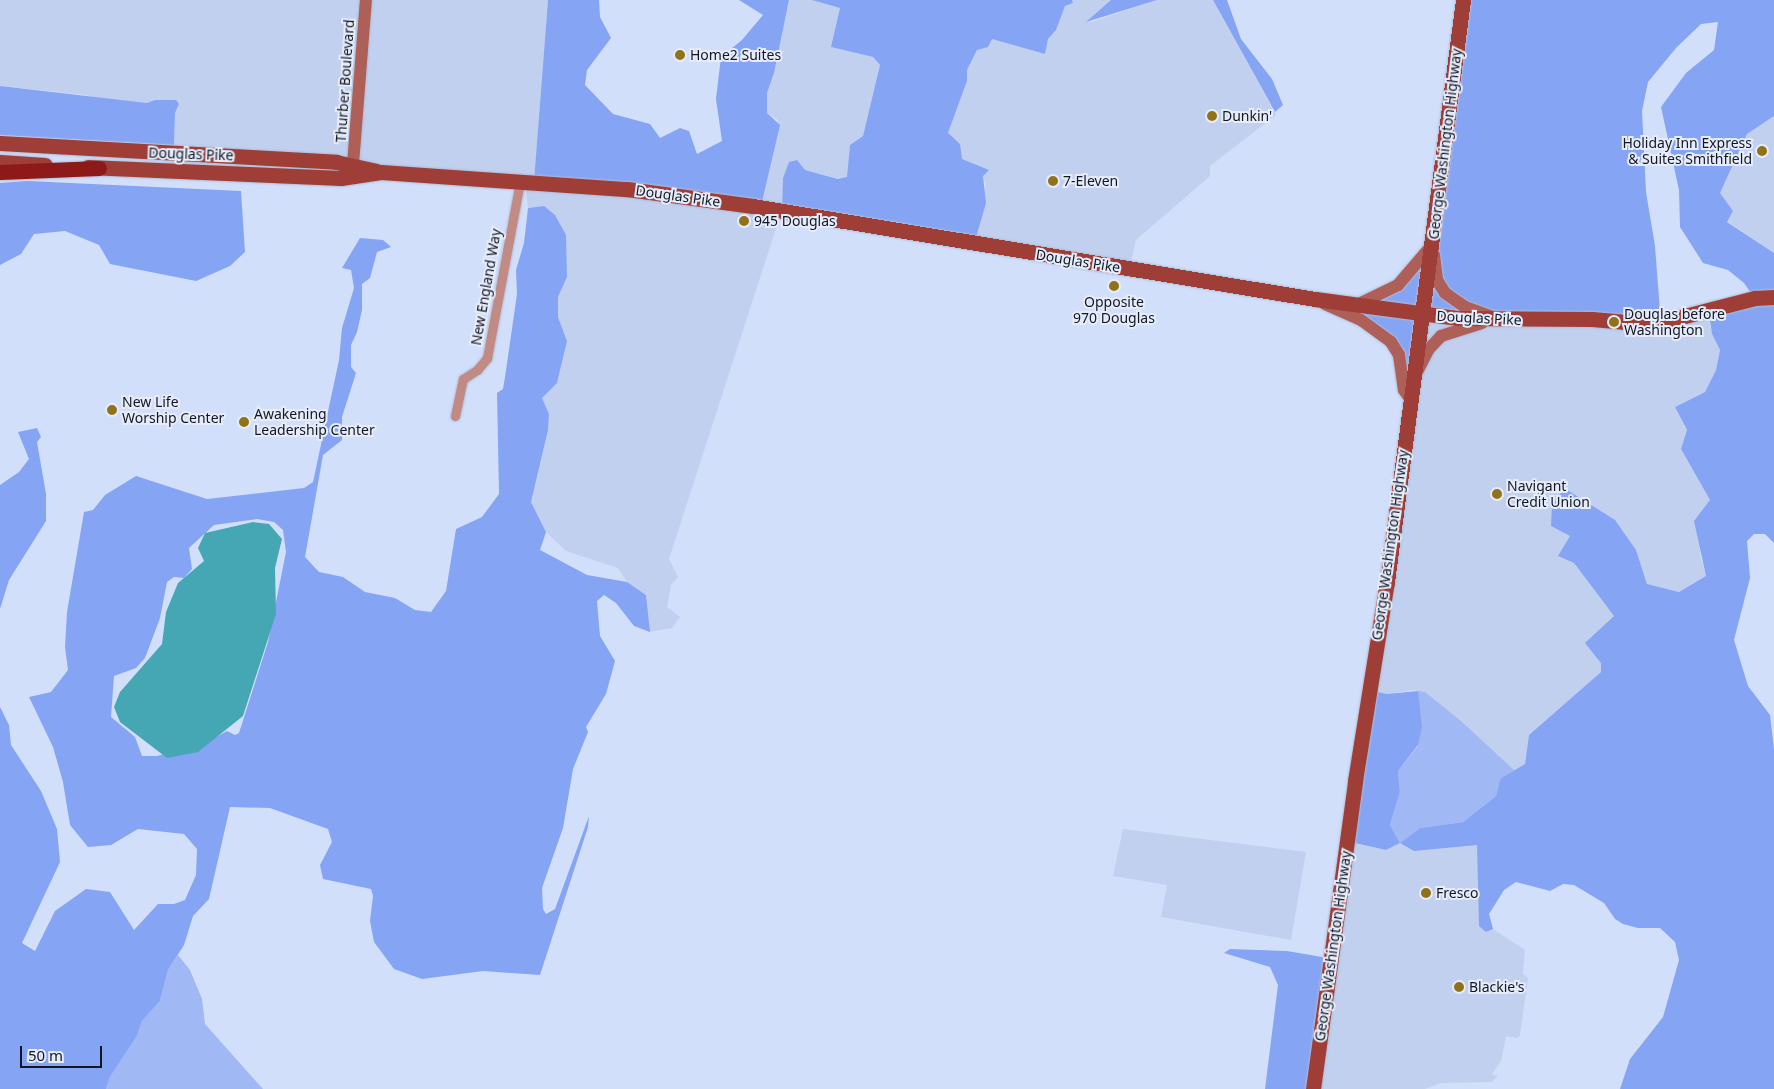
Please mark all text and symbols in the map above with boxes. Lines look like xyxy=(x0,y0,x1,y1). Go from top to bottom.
street label: Thurber Boulevard xyxy=(332,19,358,143)
place label: Home2 Suites xyxy=(690,47,781,63)
street label: George Washington Highway xyxy=(1425,48,1465,240)
marker: Home2 Suites xyxy=(674,49,686,61)
place label: Dunkin' xyxy=(1222,108,1272,124)
marker: Dunkin' xyxy=(1206,110,1218,122)
place label: Holiday Inn Express & Suites Smithfield xyxy=(1622,135,1752,168)
street label: Douglas Pike xyxy=(148,144,234,164)
marker: Holiday Inn Express & Suites Smithfield xyxy=(1756,145,1768,157)
place label: 7-Eleven xyxy=(1063,173,1118,189)
marker: 7-Eleven xyxy=(1047,175,1059,187)
street label: Douglas Pike xyxy=(635,182,721,210)
place label: 945 Douglas xyxy=(754,213,836,229)
marker: 945 Douglas xyxy=(738,215,750,227)
street label: New England Way xyxy=(467,227,505,347)
street label: Douglas Pike xyxy=(1035,246,1121,276)
marker: Opposite 970 Douglas xyxy=(1108,280,1120,292)
place label: Opposite 970 Douglas xyxy=(1073,294,1155,326)
place label: Douglas before Washington xyxy=(1624,306,1725,338)
street label: Douglas Pike xyxy=(1436,307,1522,329)
marker: Douglas before Washington xyxy=(1608,316,1620,328)
place label: New Life Worship Center xyxy=(122,394,224,427)
marker: New Life Worship Center xyxy=(106,404,118,416)
place label: Awakening Leadership Center xyxy=(254,406,375,438)
marker: Awakening Leadership Center xyxy=(238,416,250,428)
street label: George Washington Highway xyxy=(1368,449,1412,641)
place label: Navigant Credit Union xyxy=(1507,478,1590,511)
marker: Navigant Credit Union xyxy=(1491,488,1503,500)
street label: George Washington Highway xyxy=(1311,850,1355,1042)
place label: Fresco xyxy=(1436,885,1479,901)
marker: Fresco xyxy=(1420,887,1432,899)
place label: Blackie's xyxy=(1469,979,1525,995)
marker: Blackie's xyxy=(1453,981,1465,993)
scale bar xyxy=(22,1036,105,1068)
text: 50 m xyxy=(28,1045,63,1065)

